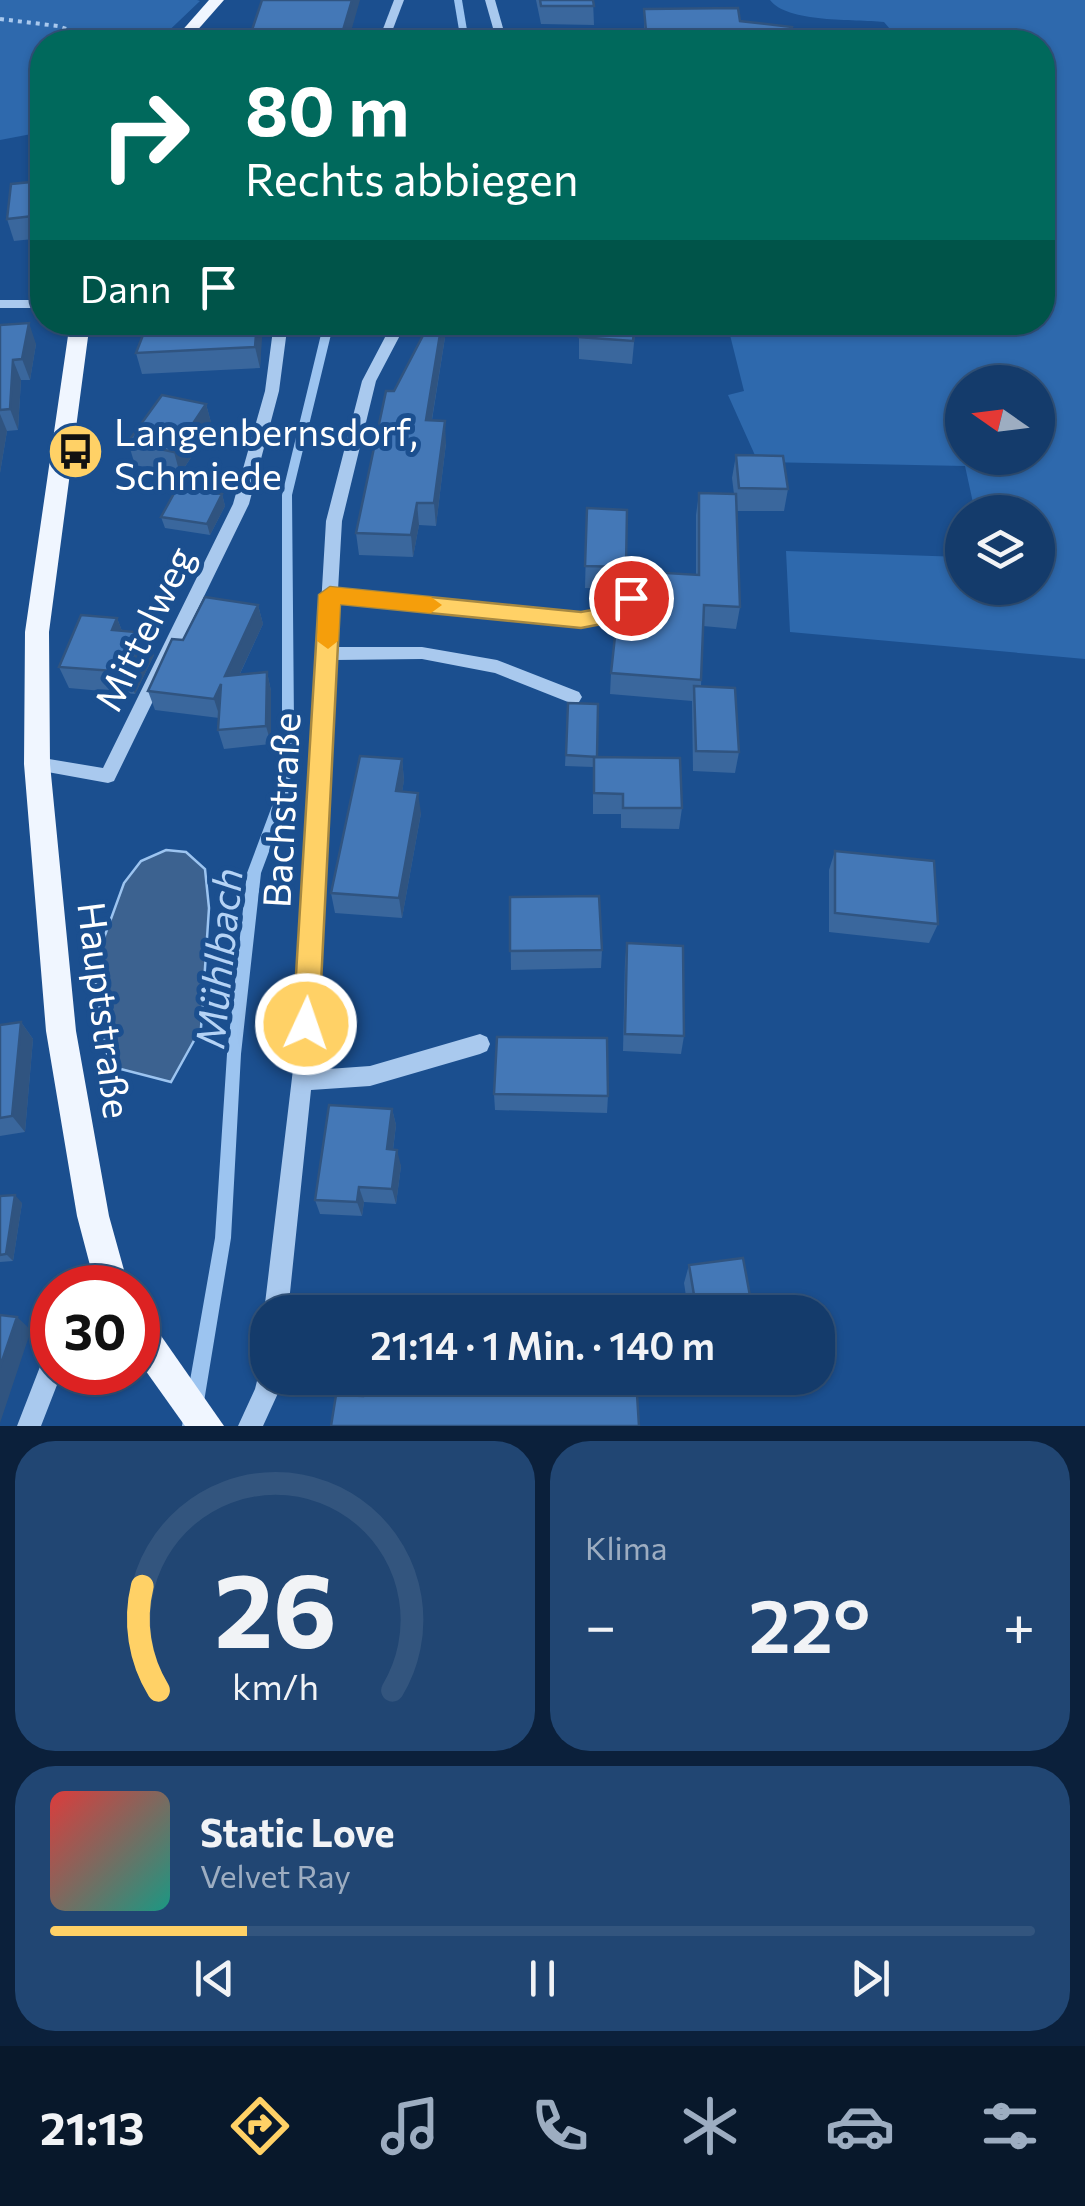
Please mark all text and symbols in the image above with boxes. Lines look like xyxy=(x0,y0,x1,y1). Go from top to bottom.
text: 80 m xyxy=(245,65,409,150)
icon: right xyxy=(80,70,210,200)
text: Rechts abbiegen xyxy=(245,150,579,205)
icon: arrive xyxy=(191,260,246,315)
text: Dann xyxy=(80,264,171,311)
north arrow xyxy=(945,365,1055,475)
map controls xyxy=(945,365,1055,605)
place label: Langenbernsdorf, Schmiede xyxy=(114,407,418,498)
bus stop icon: Langenbernsdorf, Schmiede xyxy=(45,422,105,482)
button: layers xyxy=(945,495,1055,605)
street label: Mittelweg xyxy=(83,538,203,718)
pin xyxy=(589,556,674,641)
icon: arrive xyxy=(604,571,659,626)
street label: Bachstraße xyxy=(251,711,309,909)
water label: Mühlbach xyxy=(183,865,251,1051)
street label: Hauptstraße xyxy=(69,899,143,1121)
position arrow xyxy=(254,972,358,1076)
speed limit sign: 30 xyxy=(30,1265,160,1395)
text: 21:14 · 1 Min. · 140 m xyxy=(370,1321,715,1368)
text: Klima xyxy=(585,1527,667,1567)
text: 26 xyxy=(214,1542,336,1669)
text: 22° xyxy=(748,1577,870,1668)
text: − xyxy=(585,1590,616,1657)
text: + xyxy=(1003,1590,1035,1657)
text: km/h xyxy=(232,1664,318,1707)
text: Static Love xyxy=(200,1808,395,1855)
text: Velvet Ray xyxy=(200,1855,351,1895)
icon: previous xyxy=(187,1951,242,2006)
icon: pause xyxy=(515,1951,570,2006)
icon: next xyxy=(843,1951,898,2006)
icon: directions xyxy=(225,2091,295,2161)
icon: music xyxy=(375,2091,445,2161)
icon: phone xyxy=(525,2091,595,2161)
icon: climate xyxy=(675,2091,745,2161)
icon: car xyxy=(825,2091,895,2161)
icon: filters xyxy=(975,2091,1045,2161)
text: 21:13 xyxy=(40,2099,144,2154)

